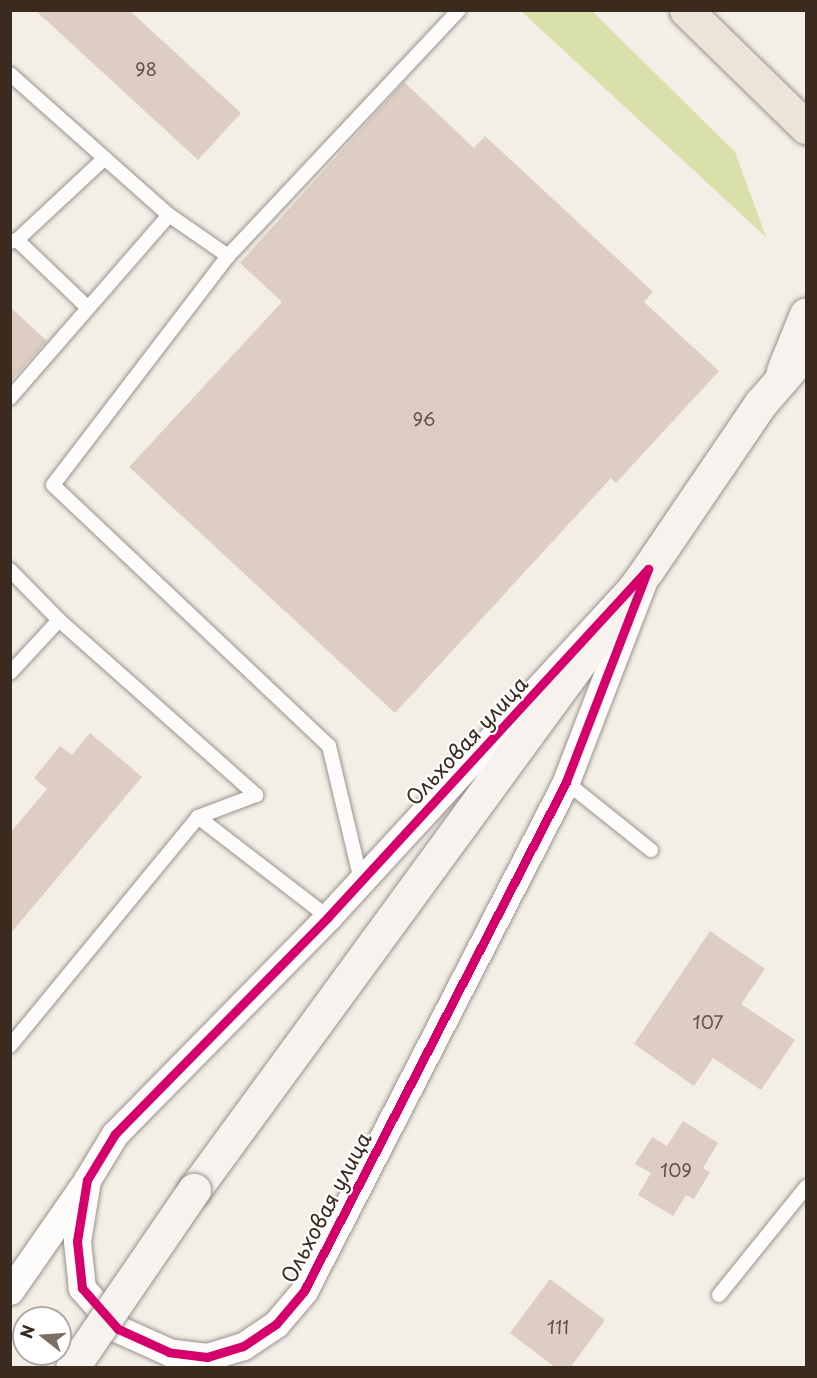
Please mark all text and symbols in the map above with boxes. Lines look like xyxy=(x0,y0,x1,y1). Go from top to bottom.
house number: 98 xyxy=(135,58,157,80)
house number: 96 xyxy=(413,408,435,430)
street label: Ольховая улица xyxy=(400,670,532,810)
house number: 107 xyxy=(693,1011,723,1033)
street label: Ольховая улица xyxy=(274,1127,376,1287)
house number: 109 xyxy=(660,1159,692,1181)
north arrow xyxy=(12,1306,72,1366)
house number: 111 xyxy=(547,1316,569,1338)
text: N xyxy=(13,1322,40,1341)

